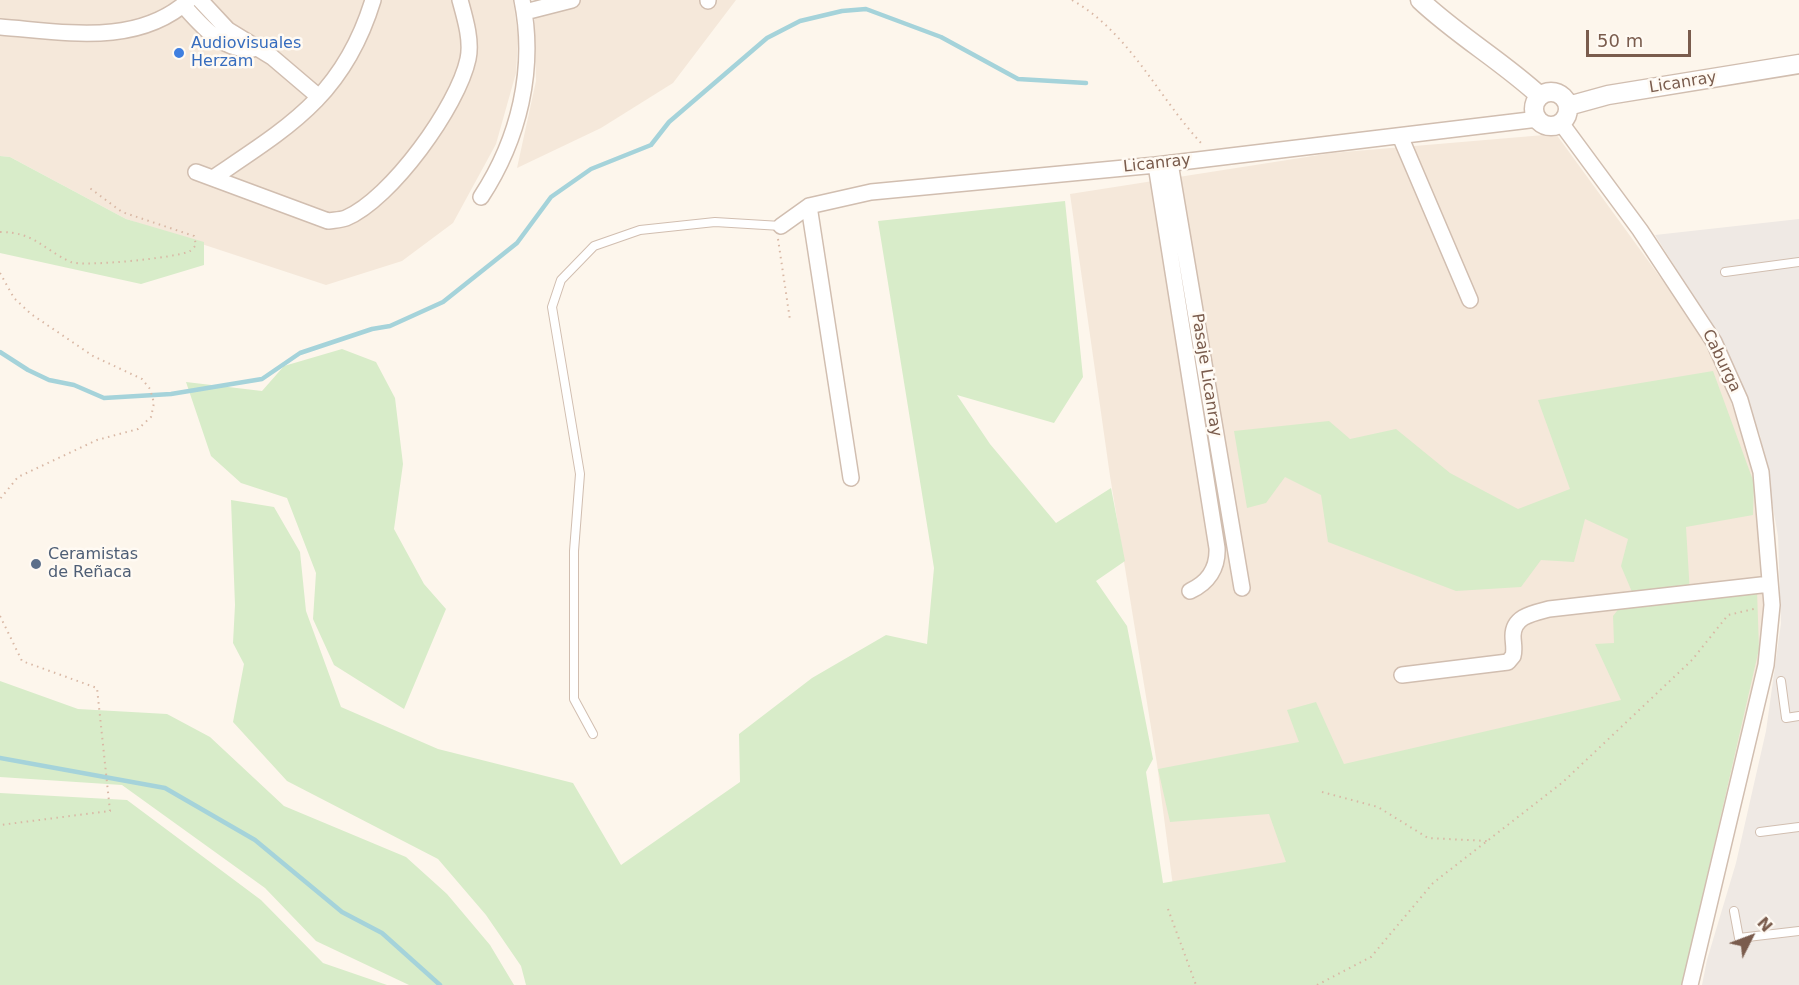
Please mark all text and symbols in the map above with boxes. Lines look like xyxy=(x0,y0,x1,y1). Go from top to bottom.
scale bar xyxy=(1589,18,1694,56)
text: 50 m xyxy=(1597,30,1643,51)
place label: Audiovisuales Herzam xyxy=(191,34,301,72)
marker: Audiovisuales Herzam xyxy=(172,46,186,60)
street label: Licanray xyxy=(1648,68,1718,98)
street label: Licanray xyxy=(1122,151,1192,177)
street label: Pasaje Licanray xyxy=(1187,312,1225,438)
street label: Caburga xyxy=(1698,326,1744,396)
place label: Ceramistas de Reñaca xyxy=(48,545,138,583)
marker: Ceramistas de Reñaca xyxy=(29,557,43,571)
north arrow xyxy=(1721,907,1781,967)
text: N xyxy=(1753,913,1776,936)

